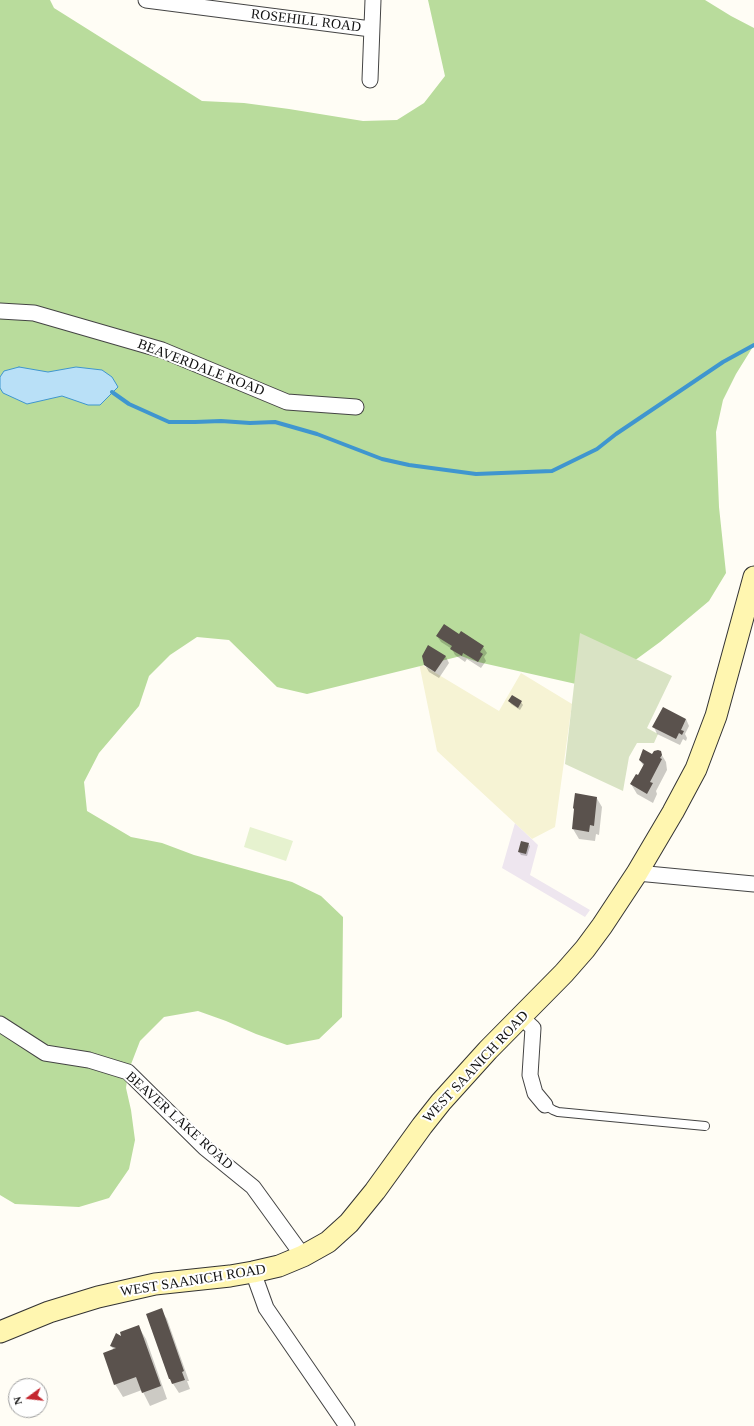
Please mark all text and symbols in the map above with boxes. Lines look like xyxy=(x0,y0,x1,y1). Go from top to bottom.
street label: ROSEHILL ROAD xyxy=(250,6,362,36)
street label: BEAVERDALE ROAD xyxy=(135,336,267,400)
street label: WEST SAANICH ROAD xyxy=(420,1008,532,1126)
street label: BEAVER LAKE ROAD xyxy=(122,1069,236,1173)
street label: WEST SAANICH ROAD xyxy=(119,1261,267,1301)
north arrow xyxy=(8,1378,48,1418)
text: N xyxy=(11,1395,24,1406)

